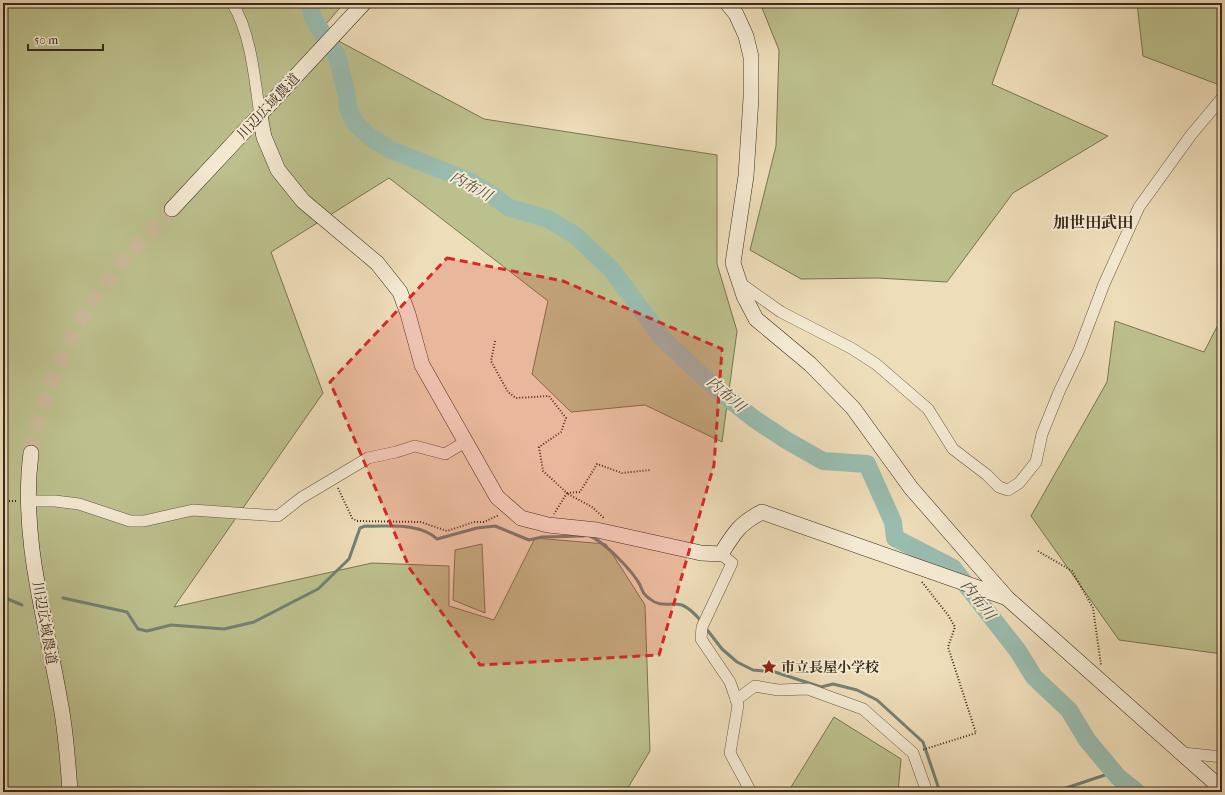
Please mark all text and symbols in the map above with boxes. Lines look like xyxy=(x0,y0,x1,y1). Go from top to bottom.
scale bar xyxy=(28,26,103,52)
text: 50 m xyxy=(34,33,58,47)
street label: 川辺広域農道 xyxy=(234,70,303,143)
water label: 内布川 xyxy=(447,167,497,206)
district label: 加世田武田 xyxy=(1053,213,1133,232)
water label: 内布川 xyxy=(703,372,750,417)
water label: 内布川 xyxy=(957,577,1000,625)
street label: 川辺広域農道 xyxy=(29,580,60,666)
place icon: 市立長屋小学校 xyxy=(760,658,778,676)
place label: 市立長屋小学校 xyxy=(781,659,879,676)

